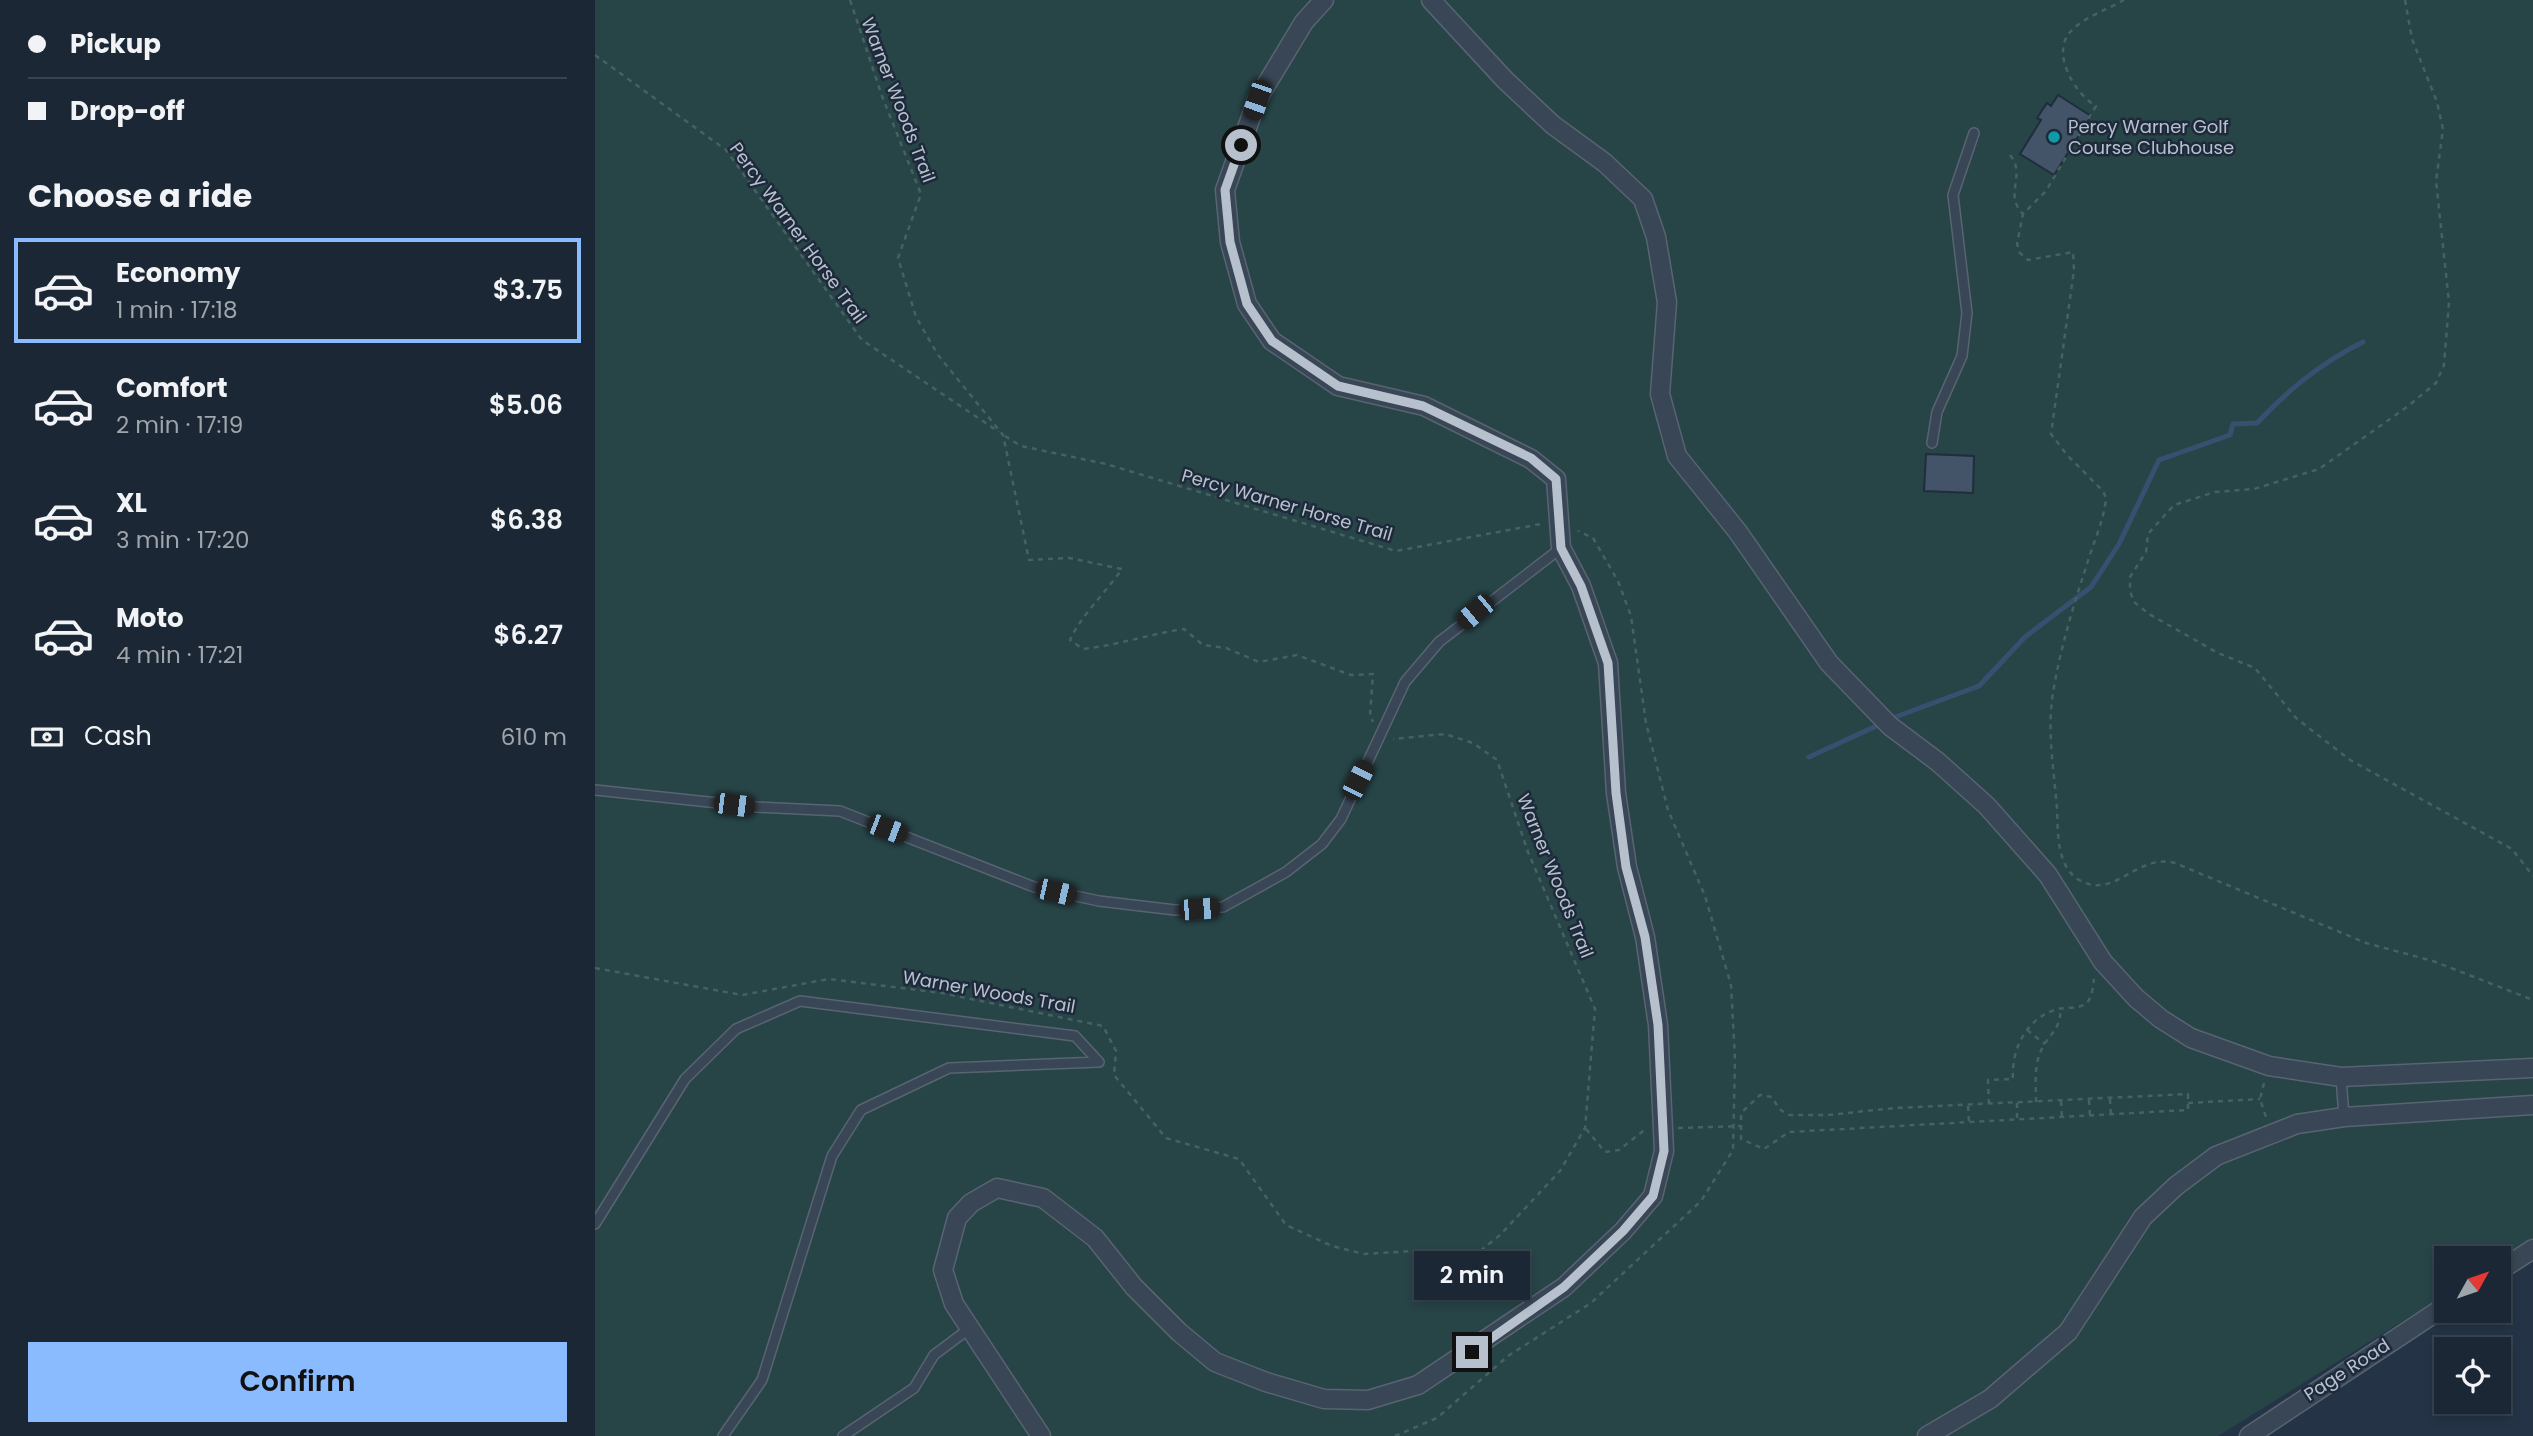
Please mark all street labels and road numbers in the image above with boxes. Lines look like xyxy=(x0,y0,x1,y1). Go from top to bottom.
street label: Warner Woods Trail xyxy=(855,14,942,186)
street label: Percy Warner Horse Trail xyxy=(724,137,873,328)
street label: Percy Warner Horse Trail xyxy=(1179,462,1396,547)
street label: Warner Woods Trail xyxy=(1511,790,1600,962)
street label: Warner Woods Trail xyxy=(901,964,1077,1019)
street label: Page Road xyxy=(2299,1333,2394,1407)

